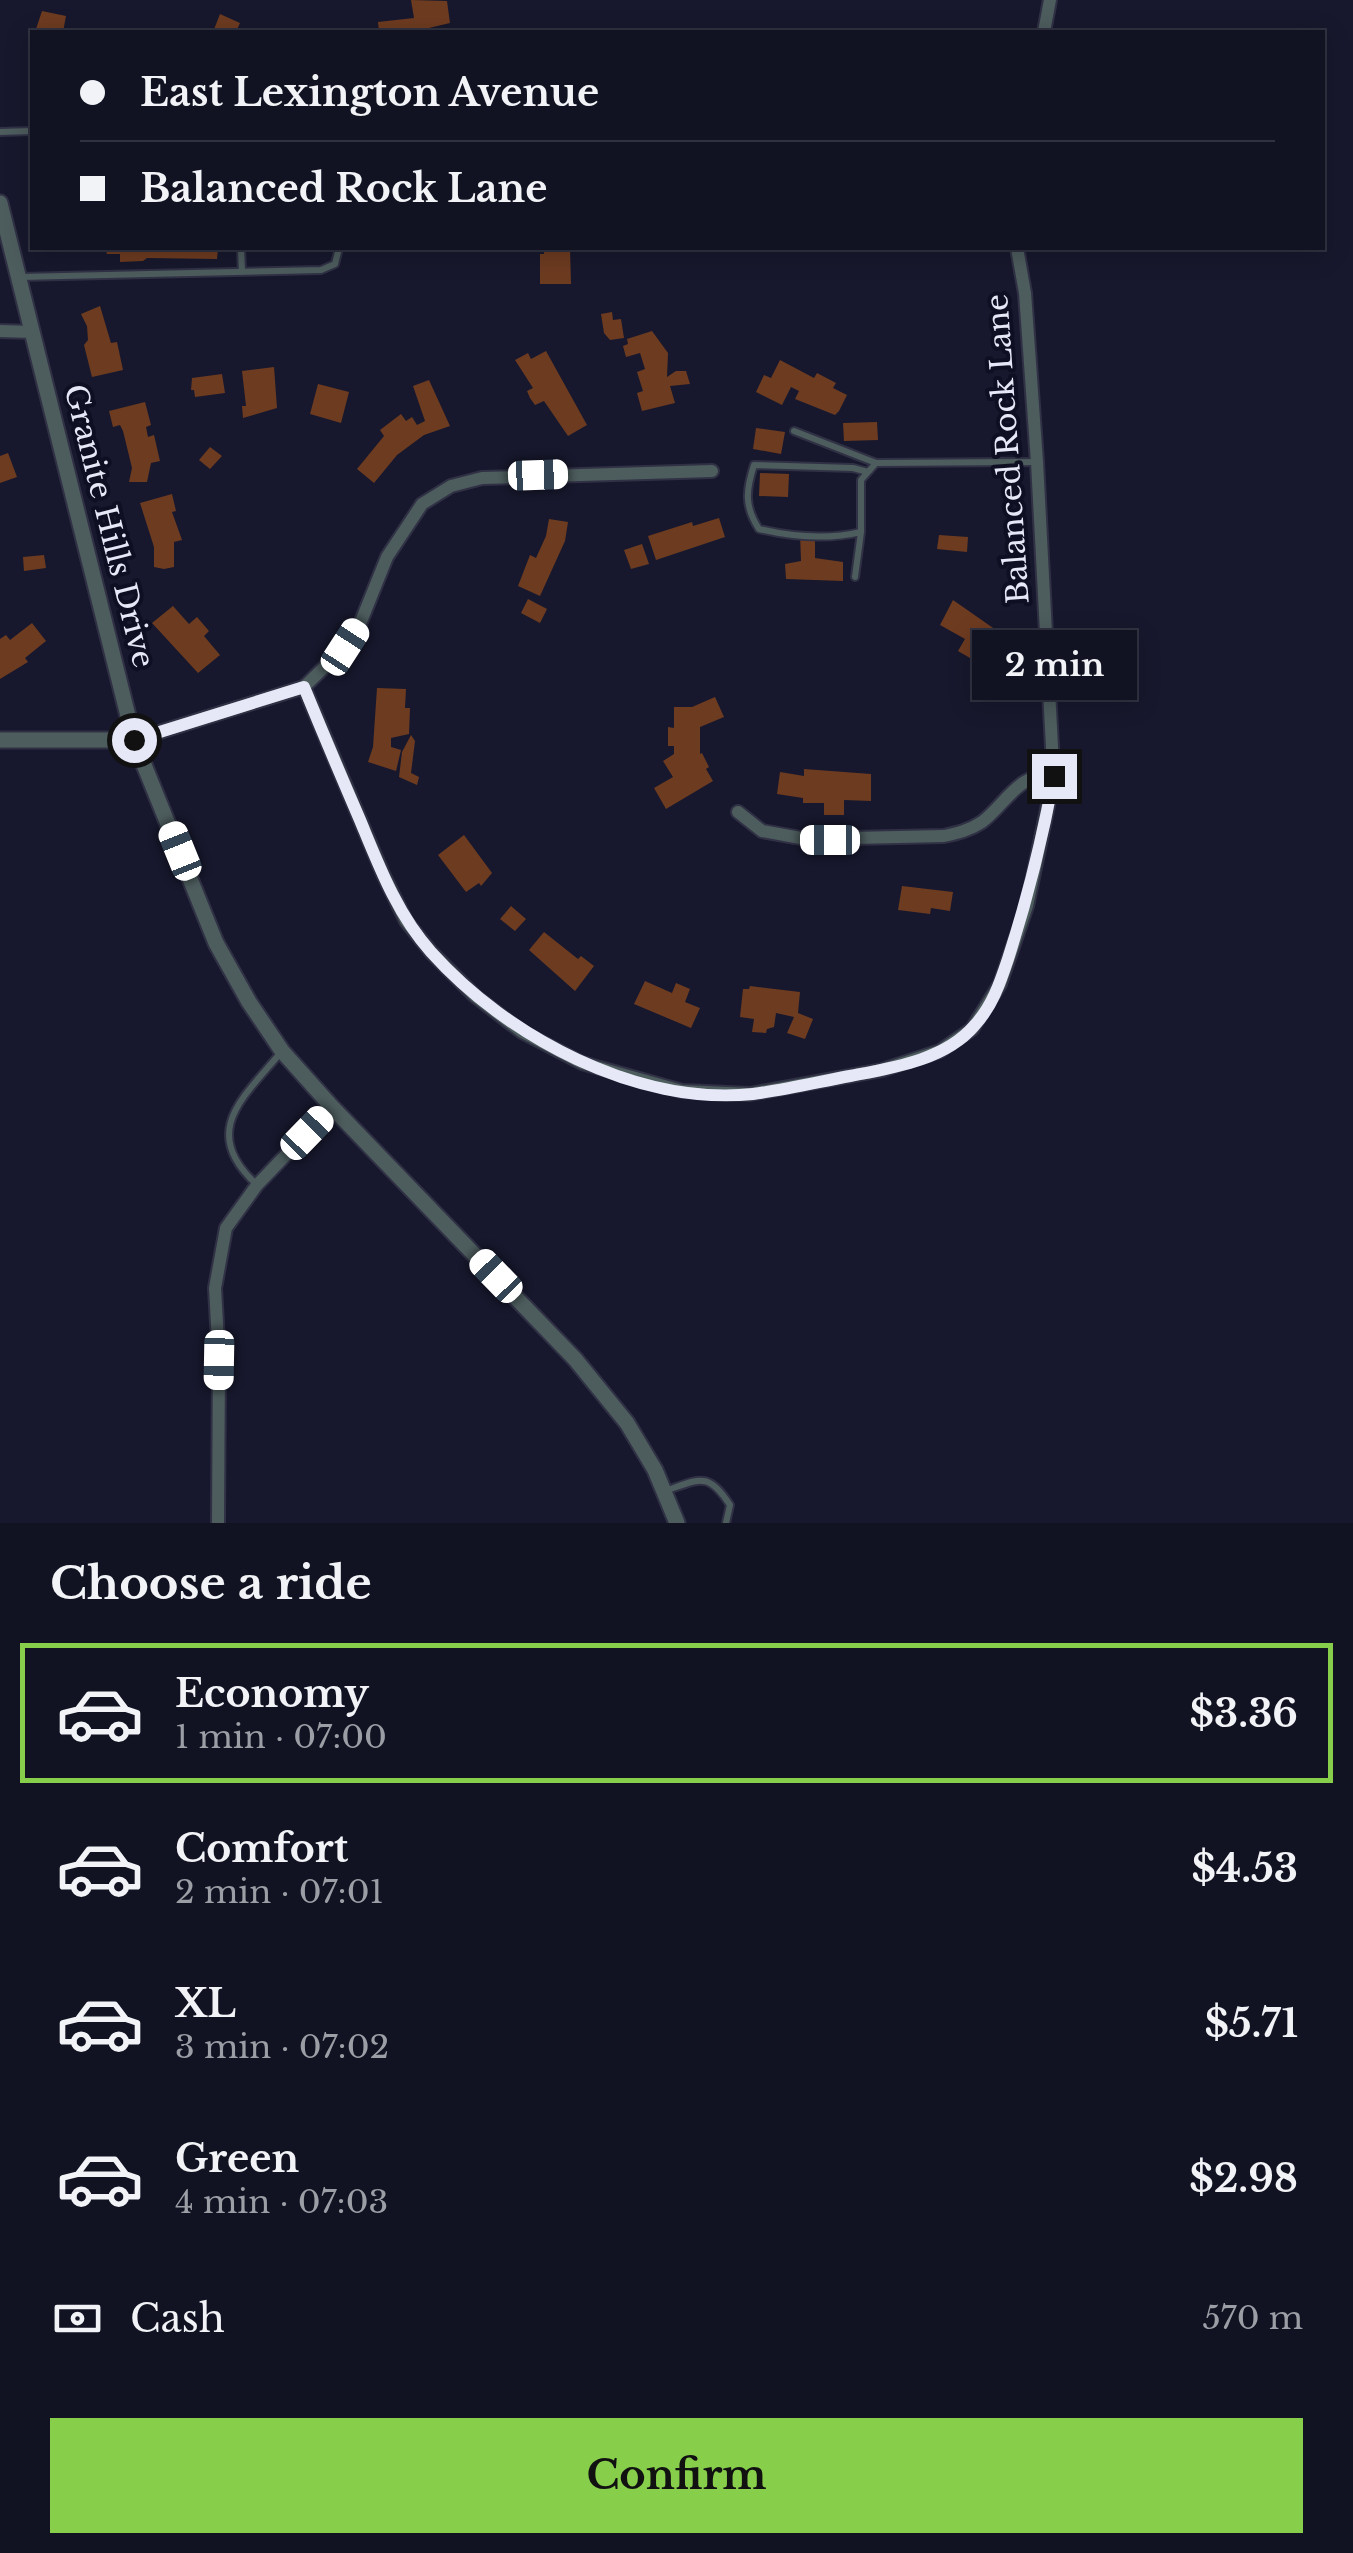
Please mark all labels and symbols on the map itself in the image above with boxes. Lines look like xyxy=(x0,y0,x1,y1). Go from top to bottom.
street label: Balanced Rock Lane xyxy=(978,293,1037,605)
street label: Granite Hills Drive xyxy=(56,380,163,671)
car xyxy=(507,459,569,491)
car xyxy=(316,614,374,680)
callout: 2 min xyxy=(972,631,1136,701)
route start xyxy=(112,718,157,763)
route end xyxy=(1032,754,1077,799)
car xyxy=(155,818,205,884)
car xyxy=(800,825,860,855)
car xyxy=(275,1101,339,1165)
car xyxy=(464,1244,528,1308)
car xyxy=(203,1330,235,1390)

